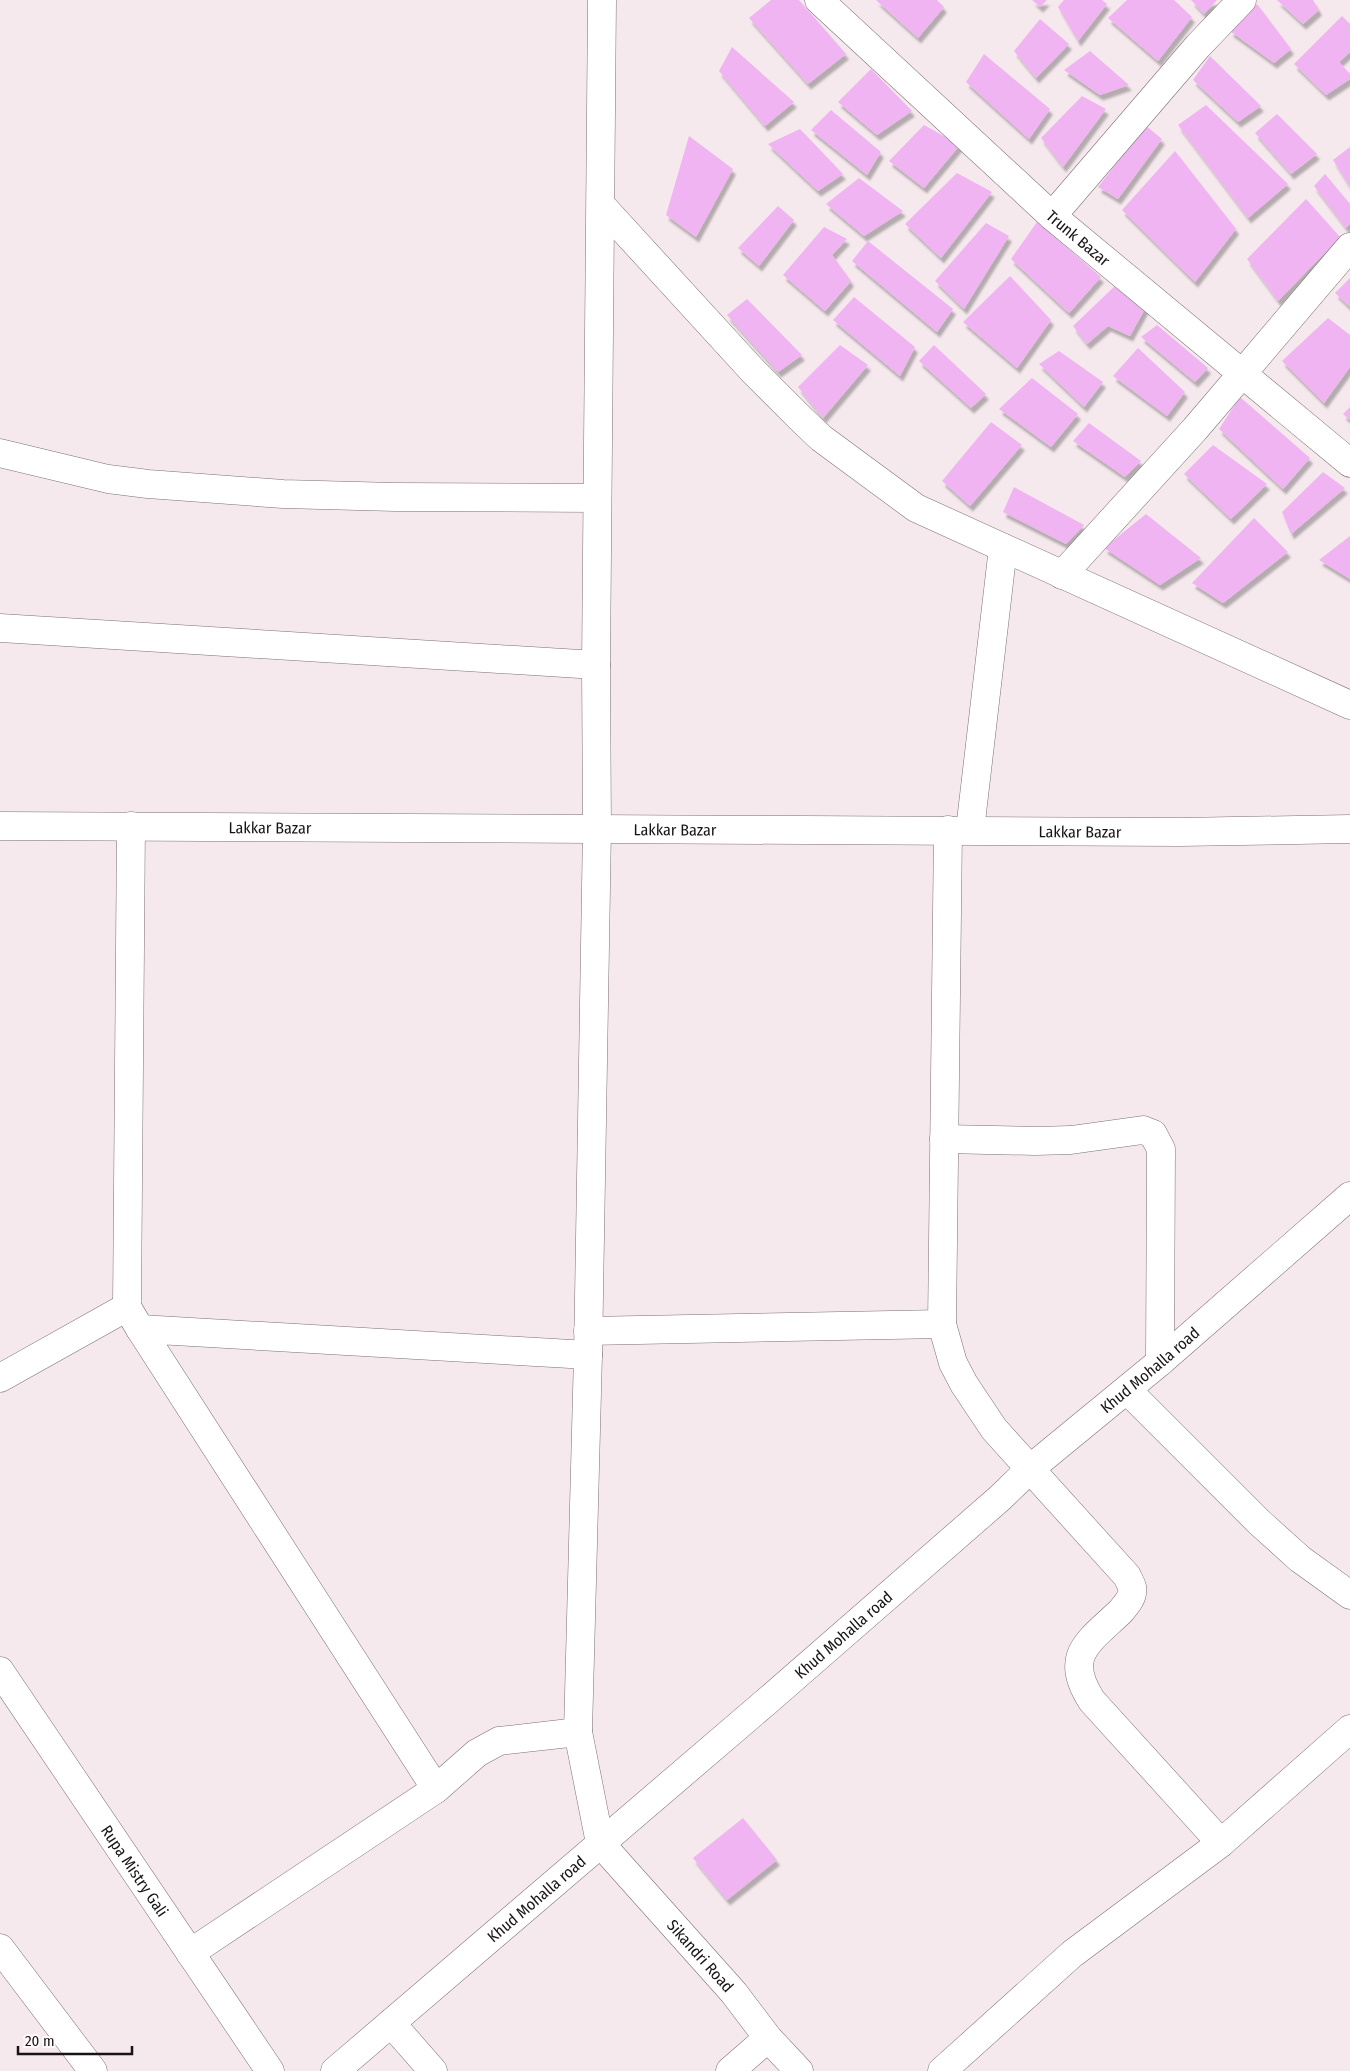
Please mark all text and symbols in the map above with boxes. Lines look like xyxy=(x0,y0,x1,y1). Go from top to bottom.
street label: Trunk Bazar xyxy=(1042,207,1114,270)
street label: Lakkar Bazar xyxy=(228,818,312,838)
street label: Lakkar Bazar xyxy=(633,820,717,840)
street label: Lakkar Bazar xyxy=(1038,822,1122,842)
street label: Khud Mohalla road xyxy=(1097,1323,1203,1417)
street label: Khud Mohalla road xyxy=(791,1587,896,1683)
street label: Rupa Mistry Gali xyxy=(97,1822,172,1920)
street label: Khud Mohalla road xyxy=(484,1852,590,1946)
street label: Sikandri Road xyxy=(663,1916,738,1996)
scale bar xyxy=(18,2024,131,2056)
text: 20 m xyxy=(25,2032,55,2050)

